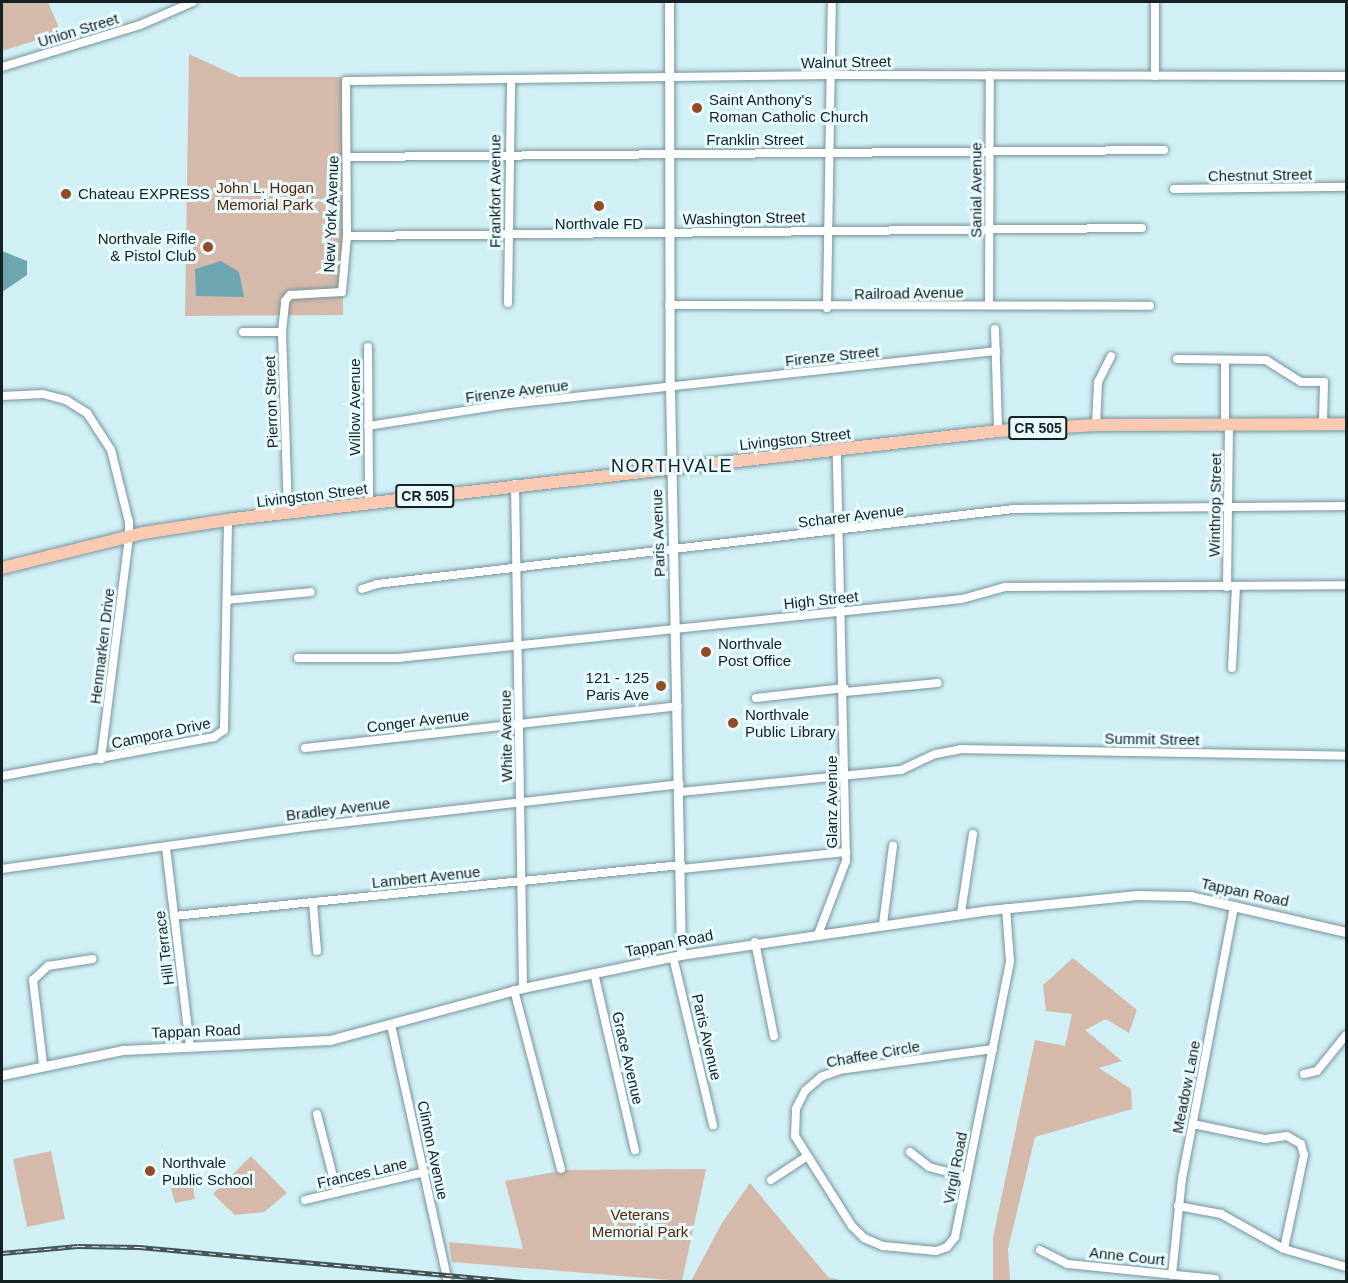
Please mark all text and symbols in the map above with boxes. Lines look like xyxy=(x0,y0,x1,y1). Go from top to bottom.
street label: Union Street xyxy=(36,9,120,51)
street label: Walnut Street xyxy=(801,52,891,72)
place label: Saint Anthony's Roman Catholic Church xyxy=(709,90,868,125)
marker: Saint Anthony's Roman Catholic Church xyxy=(690,101,704,115)
street label: Franklin Street xyxy=(706,131,804,149)
street label: Frankfort Avenue xyxy=(486,134,504,248)
street label: Sanial Avenue xyxy=(967,142,985,238)
street label: New York Avenue xyxy=(320,155,342,273)
street label: Chestnut Street xyxy=(1208,165,1312,185)
park label: John L. Hogan Memorial Park xyxy=(216,178,314,213)
place label: Chateau EXPRESS xyxy=(78,185,210,203)
marker: Chateau EXPRESS xyxy=(59,187,73,201)
marker: Northvale FD xyxy=(592,199,606,213)
street label: Washington Street xyxy=(682,208,806,228)
place label: Northvale FD xyxy=(555,215,643,233)
place label: Northvale Rifle & Pistol Club xyxy=(98,229,196,264)
marker: Northvale Rifle & Pistol Club xyxy=(201,240,215,254)
street label: Railroad Avenue xyxy=(854,283,964,303)
street label: Firenze Street xyxy=(784,342,880,370)
street label: Pierron Street xyxy=(260,355,282,449)
street label: Willow Avenue xyxy=(346,358,364,456)
street label: Firenze Avenue xyxy=(464,376,570,406)
road number: CR 505 xyxy=(1008,417,1068,439)
street label: Livingston Street xyxy=(738,424,852,454)
street label: Winthrop Street xyxy=(1205,453,1225,557)
district label: NORTHVALE xyxy=(611,455,733,477)
street label: Livingston Street xyxy=(255,479,369,511)
road number: CR 505 xyxy=(395,485,455,507)
street label: Paris Avenue xyxy=(647,488,669,578)
street label: Scharer Avenue xyxy=(797,501,905,531)
street label: Henmarken Drive xyxy=(86,587,118,705)
street label: High Street xyxy=(783,587,859,613)
place label: Northvale Post Office xyxy=(718,634,791,669)
marker: Northvale Post Office xyxy=(699,645,713,659)
place label: 121 - 125 Paris Ave xyxy=(585,668,649,703)
marker: 121 - 125 Paris Ave xyxy=(654,679,668,693)
street label: White Avenue xyxy=(496,689,516,783)
place label: Northvale Public Library xyxy=(745,705,836,740)
street label: Conger Avenue xyxy=(365,706,471,736)
street label: Campora Drive xyxy=(110,714,212,752)
marker: Northvale Public Library xyxy=(726,716,740,730)
street label: Summit Street xyxy=(1104,729,1200,749)
street label: Glanz Avenue xyxy=(823,755,841,849)
street label: Bradley Avenue xyxy=(284,794,392,824)
street label: Lambert Avenue xyxy=(370,862,482,892)
street label: Tappan Road xyxy=(1199,874,1291,910)
street label: Hill Terrace xyxy=(150,910,178,986)
street label: Tappan Road xyxy=(623,926,715,960)
street label: Paris Avenue xyxy=(688,992,726,1082)
street label: Grace Avenue xyxy=(608,1009,648,1107)
street label: Tappan Road xyxy=(151,1020,241,1042)
street label: Chaffee Circle xyxy=(825,1037,921,1071)
street label: Meadow Lane xyxy=(1168,1039,1204,1135)
street label: Clinton Avenue xyxy=(414,1099,452,1201)
street label: Virgil Road xyxy=(939,1130,971,1206)
place label: Northvale Public School xyxy=(162,1153,253,1188)
street label: Frances Lane xyxy=(315,1154,409,1192)
marker: Northvale Public School xyxy=(143,1164,157,1178)
park label: Veterans Memorial Park xyxy=(592,1205,688,1240)
street label: Anne Court xyxy=(1088,1243,1166,1269)

